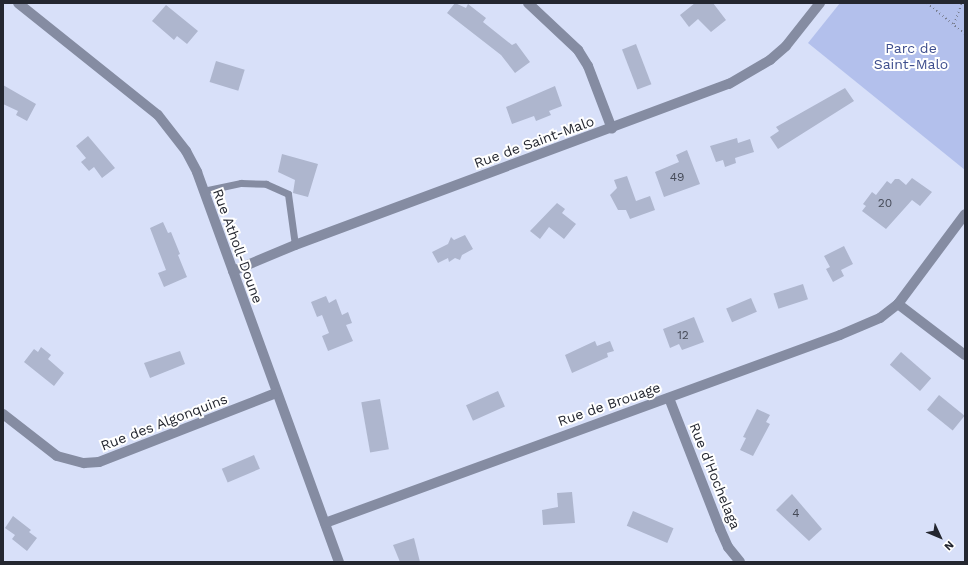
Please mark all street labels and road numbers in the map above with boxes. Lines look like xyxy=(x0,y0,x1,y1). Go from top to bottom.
street label: Rue de Saint-Malo xyxy=(472,112,596,172)
street label: Rue Atholl-Doune xyxy=(209,186,267,306)
street label: Rue de Brouage xyxy=(555,379,663,429)
street label: Rue des Algonquins xyxy=(98,390,230,454)
street label: Rue d'Hochelaga xyxy=(686,420,744,532)

